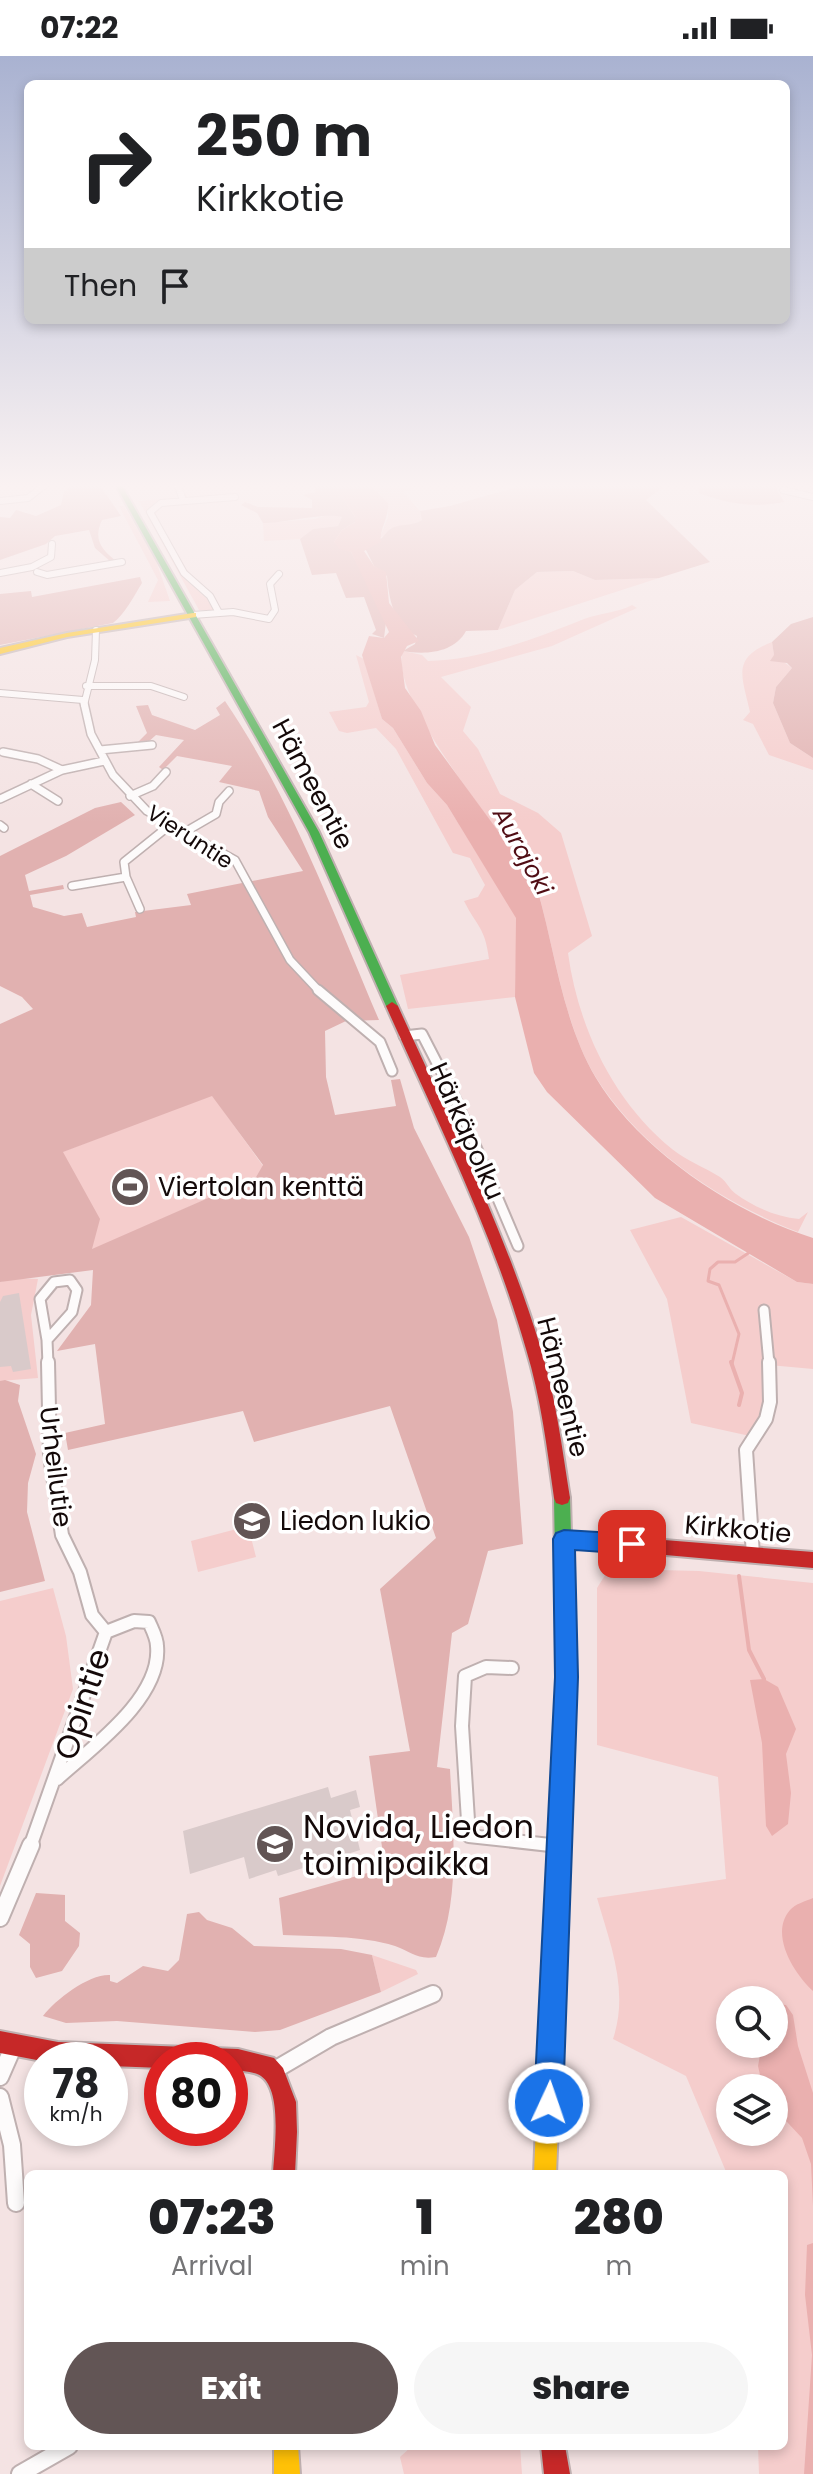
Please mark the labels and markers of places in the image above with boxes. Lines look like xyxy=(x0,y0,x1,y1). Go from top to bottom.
sports icon: Viertolan kenttä xyxy=(109,1166,151,1208)
place label: Viertolan kenttä xyxy=(158,1169,364,1205)
school or university icon: Liedon lukio xyxy=(231,1500,273,1542)
place label: Liedon lukio xyxy=(280,1503,431,1539)
pin xyxy=(598,1510,666,1578)
place label: Novida, Liedon toimipaikka xyxy=(303,1804,534,1886)
school or university icon: Novida, Liedon toimipaikka xyxy=(254,1823,296,1865)

